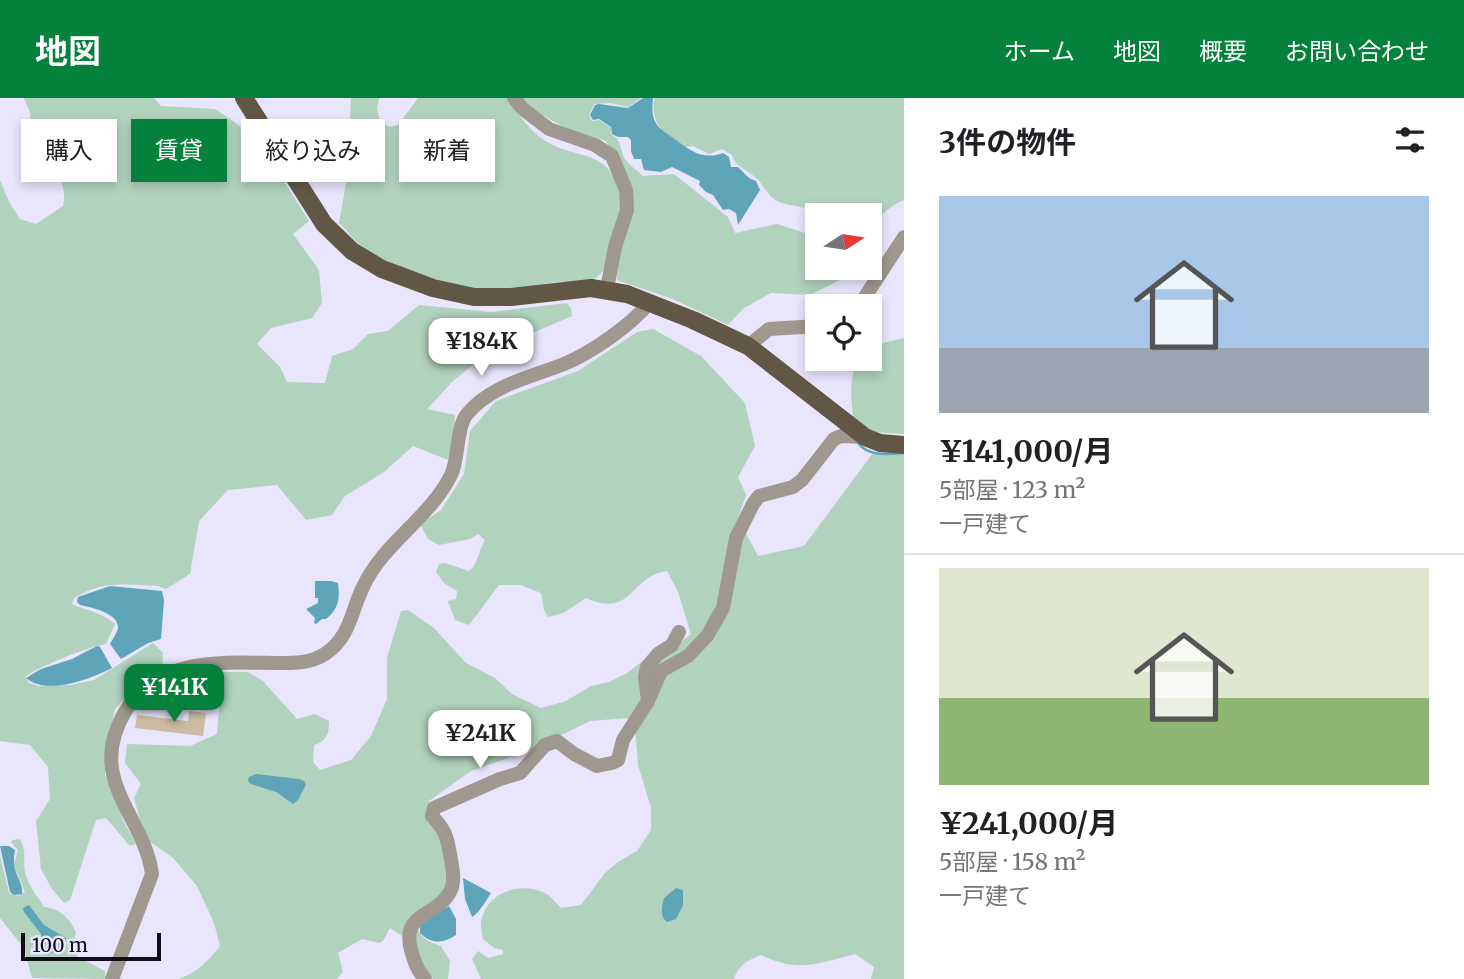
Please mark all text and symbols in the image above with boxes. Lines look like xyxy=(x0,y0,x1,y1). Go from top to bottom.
text: 地図 xyxy=(35,31,101,72)
text: ホーム xyxy=(1004,36,1075,67)
text: 地図 xyxy=(1113,36,1161,67)
text: 概要 xyxy=(1199,36,1247,67)
text: お問い合わせ xyxy=(1285,36,1429,67)
chip: 購入 xyxy=(21,119,117,182)
chip: 賃貸 xyxy=(131,119,227,182)
chip: 絞り込み xyxy=(241,119,385,182)
chip: 新着 xyxy=(399,119,495,182)
icon: filters xyxy=(1391,121,1429,159)
text: 3件の物件 xyxy=(939,123,1076,161)
north arrow xyxy=(805,203,882,280)
map controls xyxy=(805,203,882,371)
icon: home xyxy=(1121,242,1247,368)
button: locate xyxy=(805,294,882,371)
pin: ¥184K xyxy=(432,318,530,378)
text: ¥184K xyxy=(445,326,517,355)
text: ¥141,000/月 xyxy=(939,432,1113,470)
text: 5部屋 · 123 m² xyxy=(939,475,1085,504)
text: 一戸建て xyxy=(939,509,1031,538)
icon: home xyxy=(1121,614,1247,740)
pin: ¥141K xyxy=(125,664,223,724)
text: ¥141K xyxy=(140,672,208,701)
pin: ¥241K xyxy=(431,710,529,770)
text: ¥241K xyxy=(444,718,516,747)
text: ¥241,000/月 xyxy=(939,804,1118,842)
text: 5部屋 · 158 m² xyxy=(939,847,1085,876)
text: 一戸建て xyxy=(939,881,1031,910)
scale bar xyxy=(21,930,161,962)
text: 100 m xyxy=(32,933,88,957)

